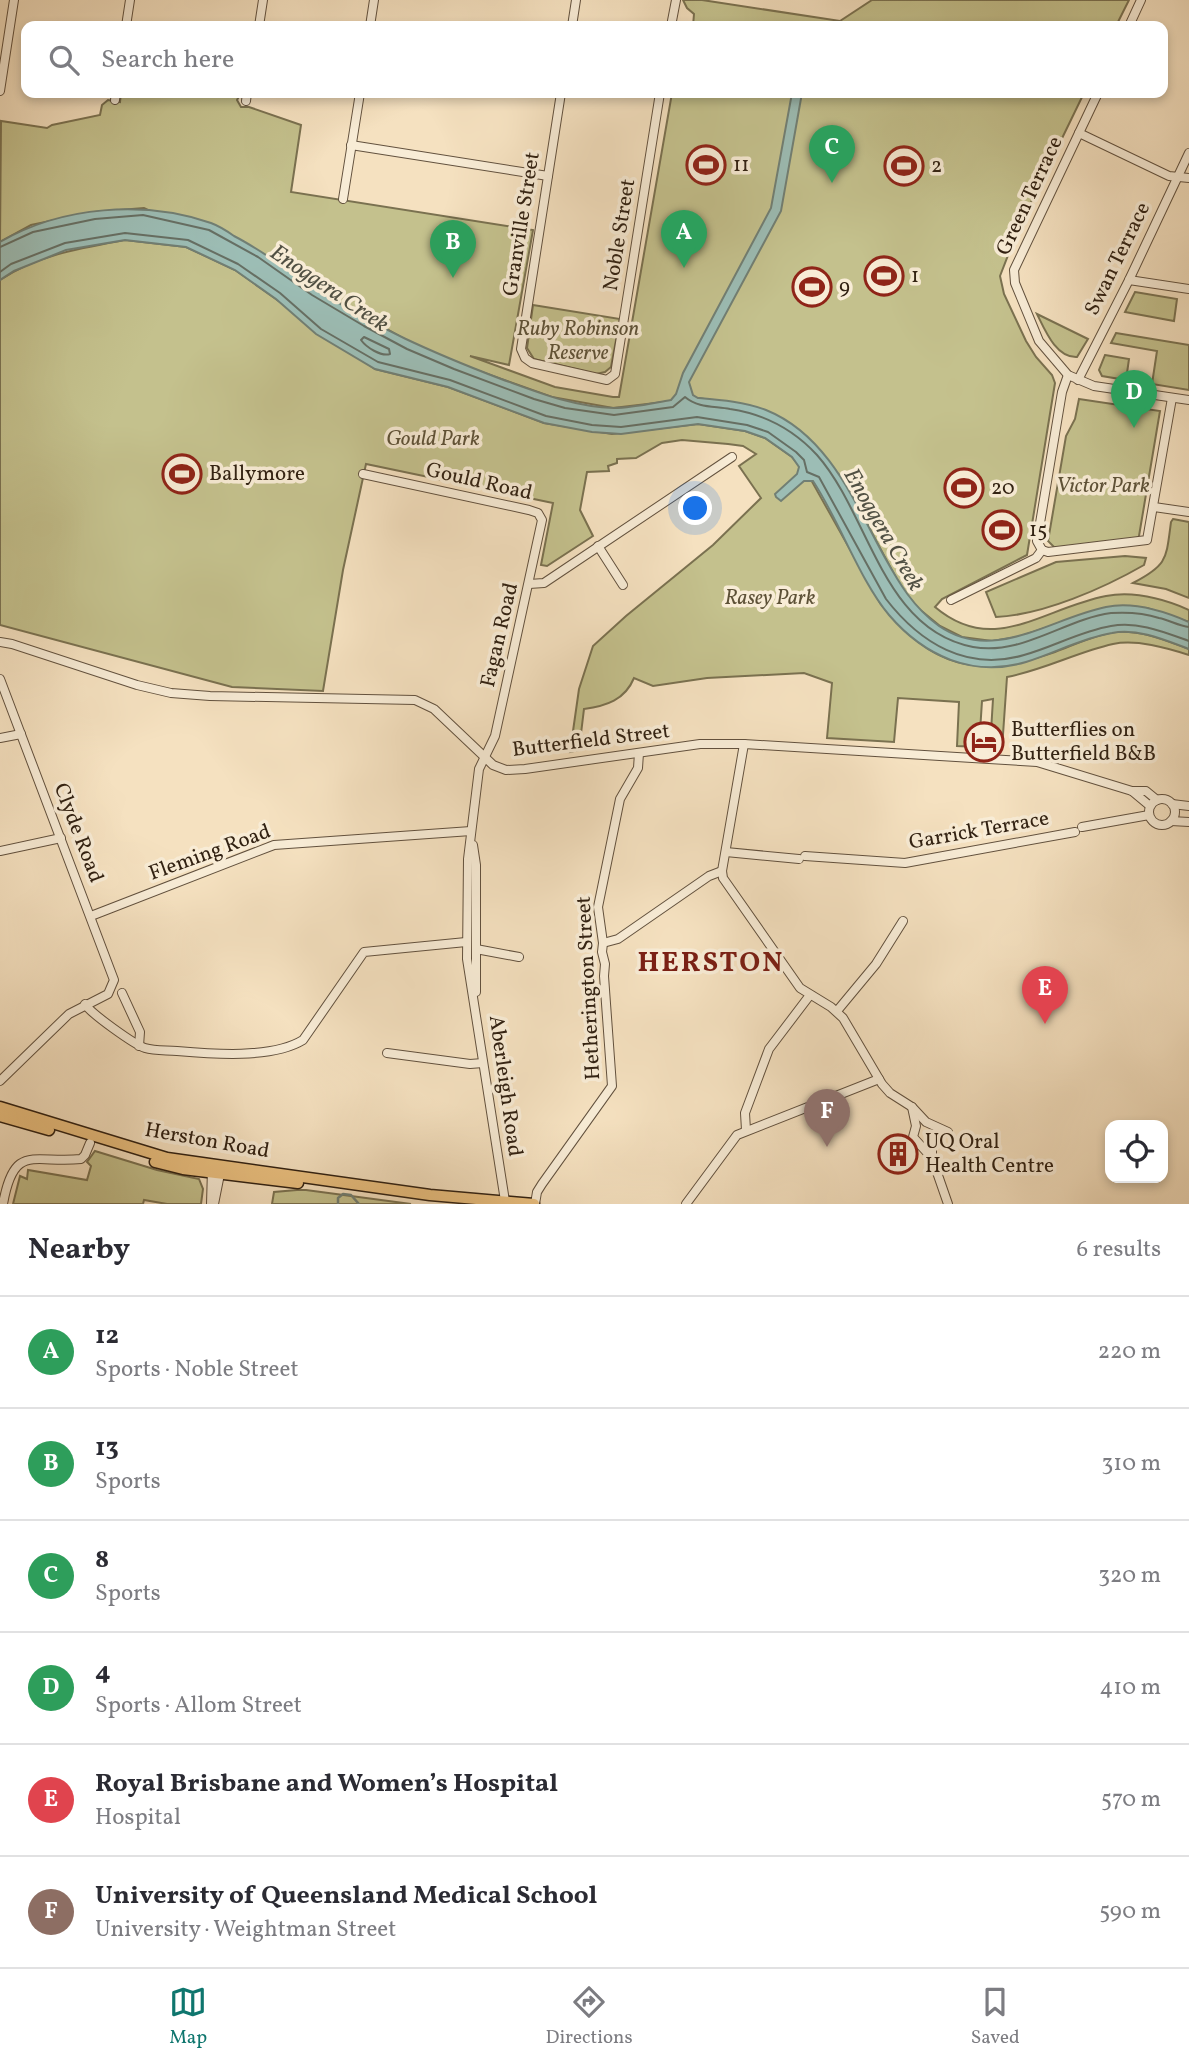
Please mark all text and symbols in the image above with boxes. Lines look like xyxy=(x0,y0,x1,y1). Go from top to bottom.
search box xyxy=(21,21,1168,98)
icon: search xyxy=(45,41,83,79)
text: Search here xyxy=(101,42,234,78)
pin: C xyxy=(809,125,855,183)
street label: Green Terrace xyxy=(990,132,1070,260)
sports icon: 11 xyxy=(685,144,727,186)
sports icon: 2 xyxy=(883,145,925,187)
street label: Granville Street xyxy=(496,150,548,298)
place label: 11 xyxy=(733,151,749,180)
place label: 2 xyxy=(931,152,942,181)
street label: Noble Street xyxy=(597,177,643,293)
street label: Swan Terrace xyxy=(1078,198,1158,320)
pin: A xyxy=(661,210,707,268)
pin: B xyxy=(430,220,476,278)
water label: Enoggera Creek xyxy=(263,237,395,341)
sports icon: 1 xyxy=(863,255,905,297)
place label: 1 xyxy=(911,262,919,291)
sports icon: 9 xyxy=(791,266,833,308)
place label: 9 xyxy=(839,273,850,302)
park label: Ruby Robinson Reserve xyxy=(517,315,639,368)
pin: D xyxy=(1111,370,1157,428)
park label: Gould Park xyxy=(386,425,480,454)
sports icon: Ballymore xyxy=(161,453,203,495)
street label: Gould Road xyxy=(423,456,535,508)
place label: Ballymore xyxy=(209,460,305,489)
water label: Enoggera Creek xyxy=(835,462,931,598)
sports icon: 20 xyxy=(943,467,985,509)
park label: Victor Park xyxy=(1056,472,1150,501)
place label: 20 xyxy=(991,474,1015,503)
your location xyxy=(678,491,712,525)
sports icon: 15 xyxy=(981,509,1023,551)
place label: 15 xyxy=(1029,516,1047,545)
street label: Fagan Road xyxy=(474,580,526,690)
park label: Rasey Park xyxy=(725,584,816,613)
place label: Butterflies on Butterfield B&B xyxy=(1011,716,1156,769)
street label: Butterfield Street xyxy=(511,717,671,765)
hotel icon: Butterflies on Butterfield B&B xyxy=(963,721,1005,763)
street label: Clyde Road xyxy=(46,779,110,887)
street label: Garrick Terrace xyxy=(907,804,1051,858)
street label: Fleming Road xyxy=(145,818,275,888)
street label: Hetherington Street xyxy=(570,895,608,1081)
district label: HERSTON xyxy=(638,944,784,983)
pin: E xyxy=(1022,966,1068,1024)
street label: Aberleigh Road xyxy=(481,1013,529,1159)
pin: F xyxy=(804,1089,850,1147)
street label: Herston Road xyxy=(142,1116,272,1166)
map controls xyxy=(1105,1120,1168,1183)
button: locate xyxy=(1105,1120,1168,1183)
place label: UQ Oral Health Centre xyxy=(925,1128,1054,1181)
building icon: UQ Oral Health Centre xyxy=(877,1133,919,1175)
text: Nearby xyxy=(28,1229,130,1271)
text: 6 results xyxy=(1077,1234,1161,1266)
text: 12 xyxy=(95,1318,119,1354)
text: A xyxy=(43,1336,59,1368)
text: 220 m xyxy=(1098,1336,1161,1368)
text: Sports · Noble Street xyxy=(95,1354,298,1386)
text: 13 xyxy=(95,1430,119,1466)
text: B xyxy=(43,1448,59,1480)
text: 310 m xyxy=(1101,1448,1161,1480)
text: Sports xyxy=(95,1466,161,1498)
text: 8 xyxy=(95,1542,109,1578)
text: C xyxy=(44,1560,58,1592)
text: 320 m xyxy=(1098,1560,1161,1592)
text: Sports xyxy=(95,1578,161,1610)
text: 4 xyxy=(95,1654,111,1690)
text: D xyxy=(43,1672,59,1704)
text: 410 m xyxy=(1100,1672,1161,1704)
text: Sports · Allom Street xyxy=(95,1690,302,1722)
text: Royal Brisbane and Women’s Hospital xyxy=(95,1766,558,1802)
text: E xyxy=(44,1784,58,1816)
text: 570 m xyxy=(1101,1784,1161,1816)
text: Hospital xyxy=(95,1802,181,1834)
text: University of Queensland Medical School xyxy=(95,1878,597,1914)
text: F xyxy=(44,1896,58,1928)
text: 590 m xyxy=(1099,1896,1161,1928)
text: University · Weightman Street xyxy=(95,1914,396,1946)
tab: Map xyxy=(169,1983,207,2051)
tab: Directions xyxy=(546,1983,633,2051)
tab: Saved xyxy=(971,1983,1020,2051)

